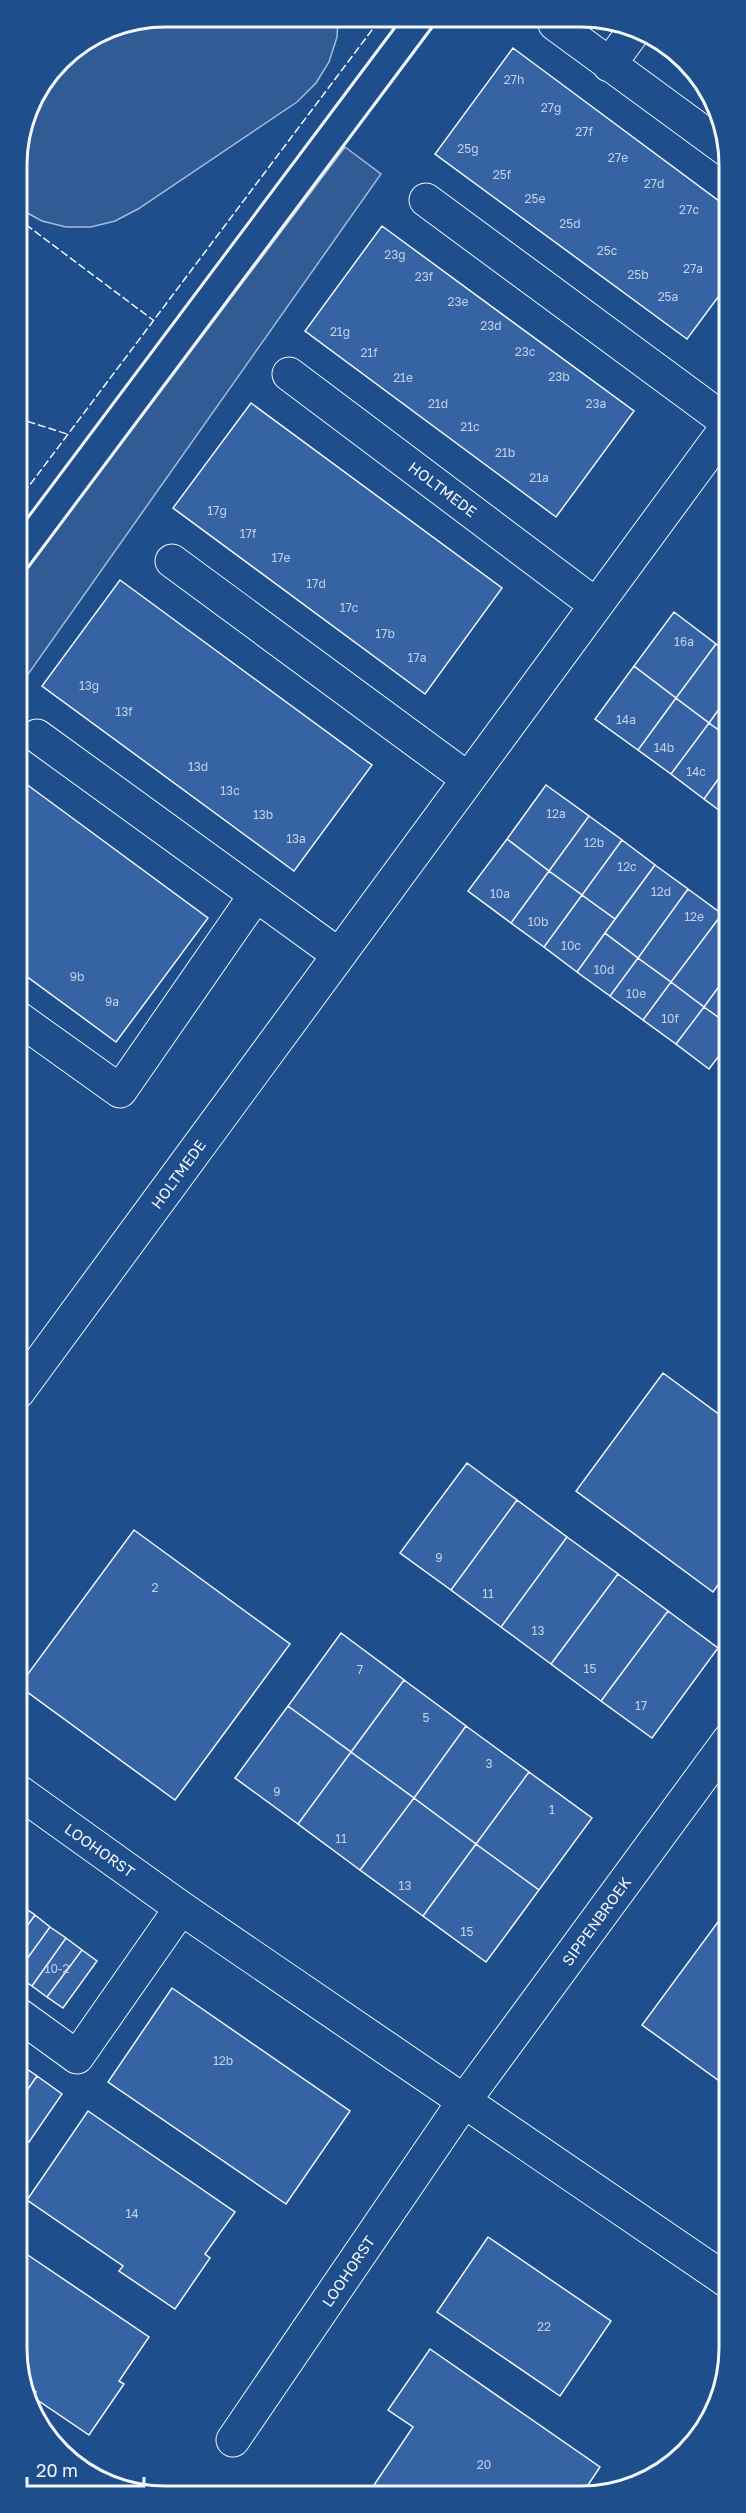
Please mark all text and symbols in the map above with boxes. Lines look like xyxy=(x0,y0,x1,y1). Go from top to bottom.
house number: 27h xyxy=(504,72,524,87)
house number: 27g xyxy=(541,100,561,115)
house number: 27f xyxy=(575,124,593,139)
house number: 25g xyxy=(457,141,479,156)
house number: 27e xyxy=(608,150,628,165)
house number: 25f xyxy=(493,167,512,182)
house number: 27d xyxy=(644,176,664,191)
house number: 25e xyxy=(525,191,545,206)
house number: 27c xyxy=(679,202,699,217)
house number: 25d xyxy=(559,216,581,231)
house number: 25c xyxy=(597,243,618,258)
house number: 23g xyxy=(384,247,406,262)
house number: 27a xyxy=(683,261,703,276)
house number: 25b xyxy=(627,267,649,282)
house number: 23f xyxy=(415,269,434,284)
house number: 25a xyxy=(658,289,678,304)
house number: 23e xyxy=(448,294,469,309)
house number: 23d xyxy=(480,318,502,333)
house number: 21g xyxy=(330,324,350,339)
house number: 23c xyxy=(515,344,536,359)
house number: 21f xyxy=(360,345,378,360)
house number: 23b xyxy=(548,369,570,384)
house number: 21e xyxy=(393,370,413,385)
house number: 21d xyxy=(428,396,448,411)
house number: 23a xyxy=(586,396,606,411)
house number: 21c xyxy=(460,419,480,434)
house number: 21b xyxy=(495,445,515,460)
street label: HOLTMEDE xyxy=(405,457,481,521)
house number: 21a xyxy=(529,470,549,485)
house number: 17g xyxy=(207,503,227,518)
house number: 17f xyxy=(240,526,257,541)
house number: 17e xyxy=(271,550,291,565)
house number: 17d xyxy=(306,576,326,591)
house number: 17c xyxy=(340,600,359,615)
house number: 17b xyxy=(375,626,395,641)
house number: 16a xyxy=(674,634,694,649)
house number: 17a xyxy=(408,650,426,665)
house number: 13g xyxy=(79,678,99,693)
house number: 13f xyxy=(115,704,133,719)
house number: 14a xyxy=(616,712,636,727)
house number: 14b xyxy=(654,740,674,755)
house number: 13d xyxy=(188,759,208,774)
house number: 14c xyxy=(686,764,706,779)
house number: 13c xyxy=(220,783,240,798)
house number: 12a xyxy=(546,806,566,821)
house number: 13b xyxy=(253,807,273,822)
house number: 13a xyxy=(286,831,306,846)
house number: 12b xyxy=(584,835,604,850)
house number: 12c xyxy=(617,859,637,874)
house number: 12d xyxy=(651,884,671,899)
house number: 10a xyxy=(490,886,510,901)
house number: 12e xyxy=(684,909,704,924)
house number: 10b xyxy=(528,914,548,929)
house number: 10c xyxy=(561,938,581,953)
house number: 10d xyxy=(594,962,614,977)
house number: 9b xyxy=(70,969,84,984)
house number: 10e xyxy=(626,986,646,1001)
house number: 9a xyxy=(105,994,119,1009)
house number: 10f xyxy=(661,1011,679,1026)
street label: HOLTMEDE xyxy=(147,1136,209,1212)
house number: 9 xyxy=(435,1550,443,1565)
house number: 2 xyxy=(152,1580,159,1595)
house number: 11 xyxy=(482,1586,494,1601)
house number: 13 xyxy=(532,1623,544,1638)
house number: 15 xyxy=(584,1661,596,1676)
house number: 7 xyxy=(357,1662,363,1677)
house number: 17 xyxy=(635,1698,647,1713)
house number: 5 xyxy=(423,1710,430,1725)
house number: 3 xyxy=(485,1756,493,1771)
house number: 9 xyxy=(273,1784,281,1799)
house number: 1 xyxy=(549,1802,555,1817)
street label: LOOHORST xyxy=(61,1819,139,1881)
house number: 11 xyxy=(335,1831,347,1846)
street label: SIPPENBROEK xyxy=(558,1873,634,1969)
house number: 13 xyxy=(399,1878,411,1893)
house number: 15 xyxy=(461,1924,473,1939)
house number: 10-2 xyxy=(45,1961,69,1976)
house number: 12b xyxy=(213,2053,233,2068)
house number: 14 xyxy=(125,2206,139,2221)
street label: LOOHORST xyxy=(318,2232,378,2310)
house number: 22 xyxy=(537,2319,551,2334)
scale bar xyxy=(27,2450,144,2488)
house number: 20 xyxy=(477,2457,491,2472)
text: 20 m xyxy=(36,2459,78,2481)

